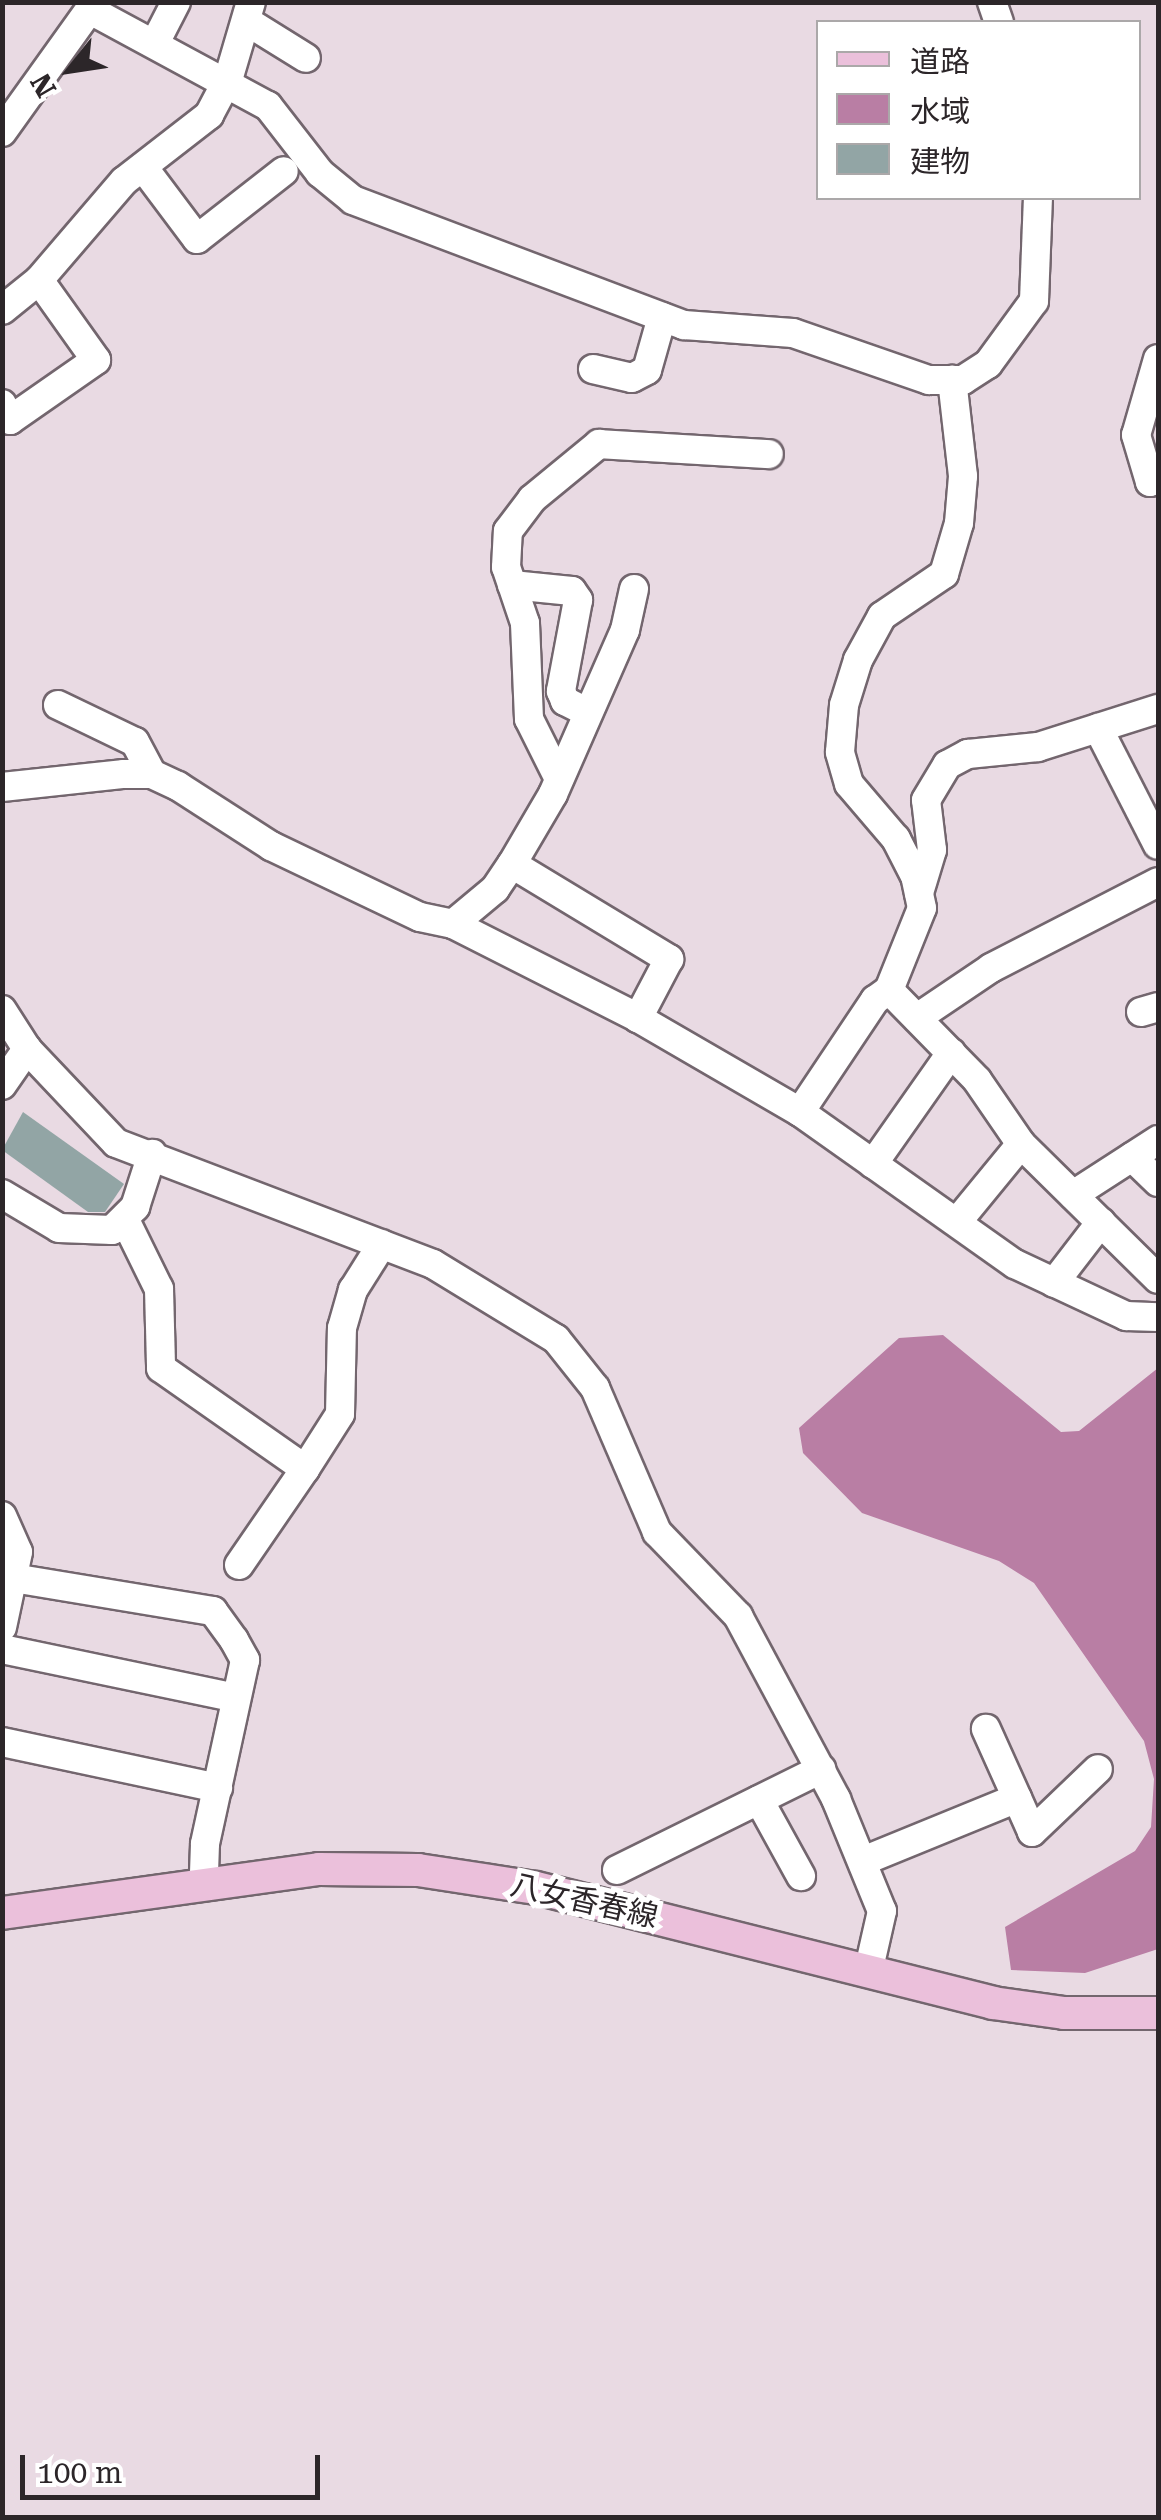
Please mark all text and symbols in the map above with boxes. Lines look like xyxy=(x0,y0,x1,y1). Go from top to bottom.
north arrow xyxy=(20,20,120,120)
legend xyxy=(816,20,1141,200)
text: 道路 xyxy=(910,44,970,79)
text: N xyxy=(24,68,63,103)
text: 水域 xyxy=(910,94,970,129)
text: 建物 xyxy=(910,144,970,179)
street label: 八女香春線 xyxy=(507,1867,661,1935)
scale bar xyxy=(25,2435,325,2497)
text: 100 m xyxy=(37,2455,122,2490)

